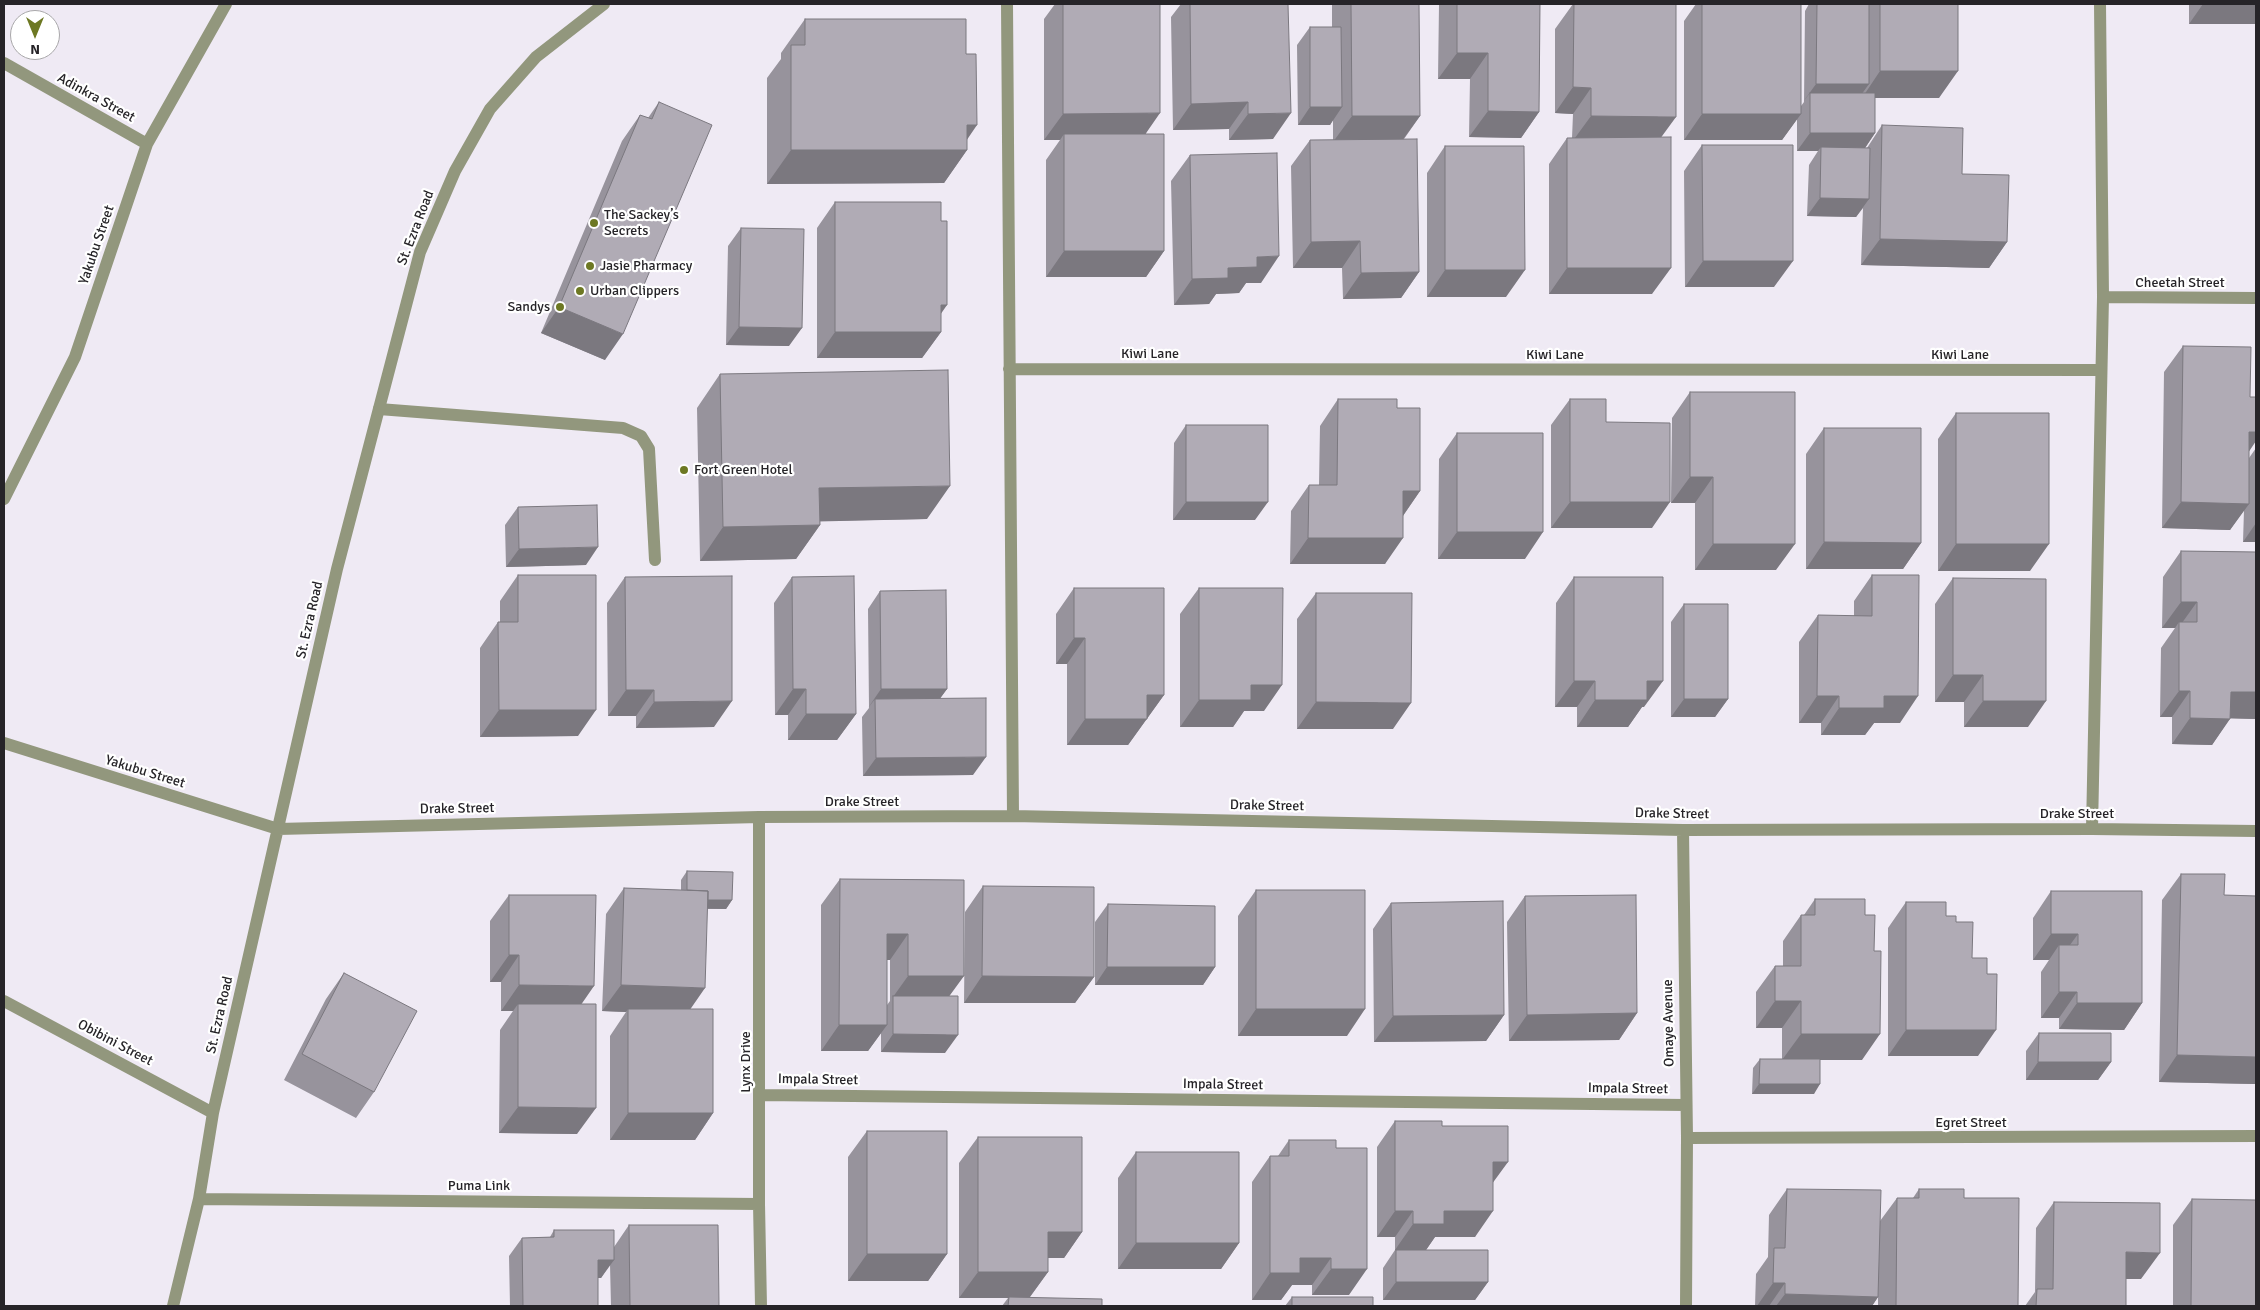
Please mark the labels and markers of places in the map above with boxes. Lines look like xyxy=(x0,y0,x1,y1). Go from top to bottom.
place label: The Sackey’s Secrets xyxy=(604,207,679,240)
marker: The Sackey’s Secrets xyxy=(588,217,600,229)
place label: Jasie Pharmacy xyxy=(600,258,692,274)
marker: Jasie Pharmacy xyxy=(584,260,596,272)
place label: Urban Clippers xyxy=(590,283,679,299)
marker: Urban Clippers xyxy=(574,285,586,297)
place label: Sandys xyxy=(507,299,550,315)
marker: Sandys xyxy=(554,301,566,313)
place label: Fort Green Hotel xyxy=(694,462,793,478)
marker: Fort Green Hotel xyxy=(678,464,690,476)

